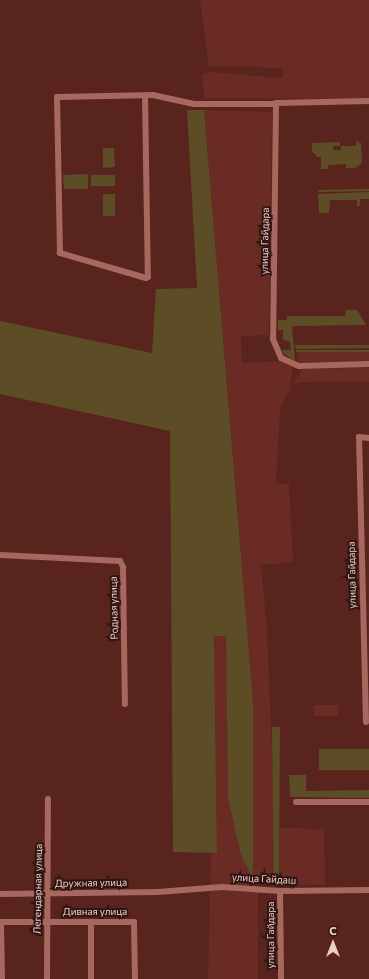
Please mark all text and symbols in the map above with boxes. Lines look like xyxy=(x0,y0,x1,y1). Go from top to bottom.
street label: улица Гайдара xyxy=(258,207,272,275)
street label: улица Гайдара xyxy=(345,541,359,609)
street label: Родная улица xyxy=(107,576,121,640)
street label: Легендарная улица xyxy=(31,844,45,934)
street label: улица Гайдаш xyxy=(232,871,296,887)
street label: Дружная улица xyxy=(55,876,127,890)
street label: улица Гайдара xyxy=(265,901,277,969)
street label: Дивная улица xyxy=(63,906,127,918)
north arrow xyxy=(313,923,353,963)
text: С xyxy=(329,924,337,937)

